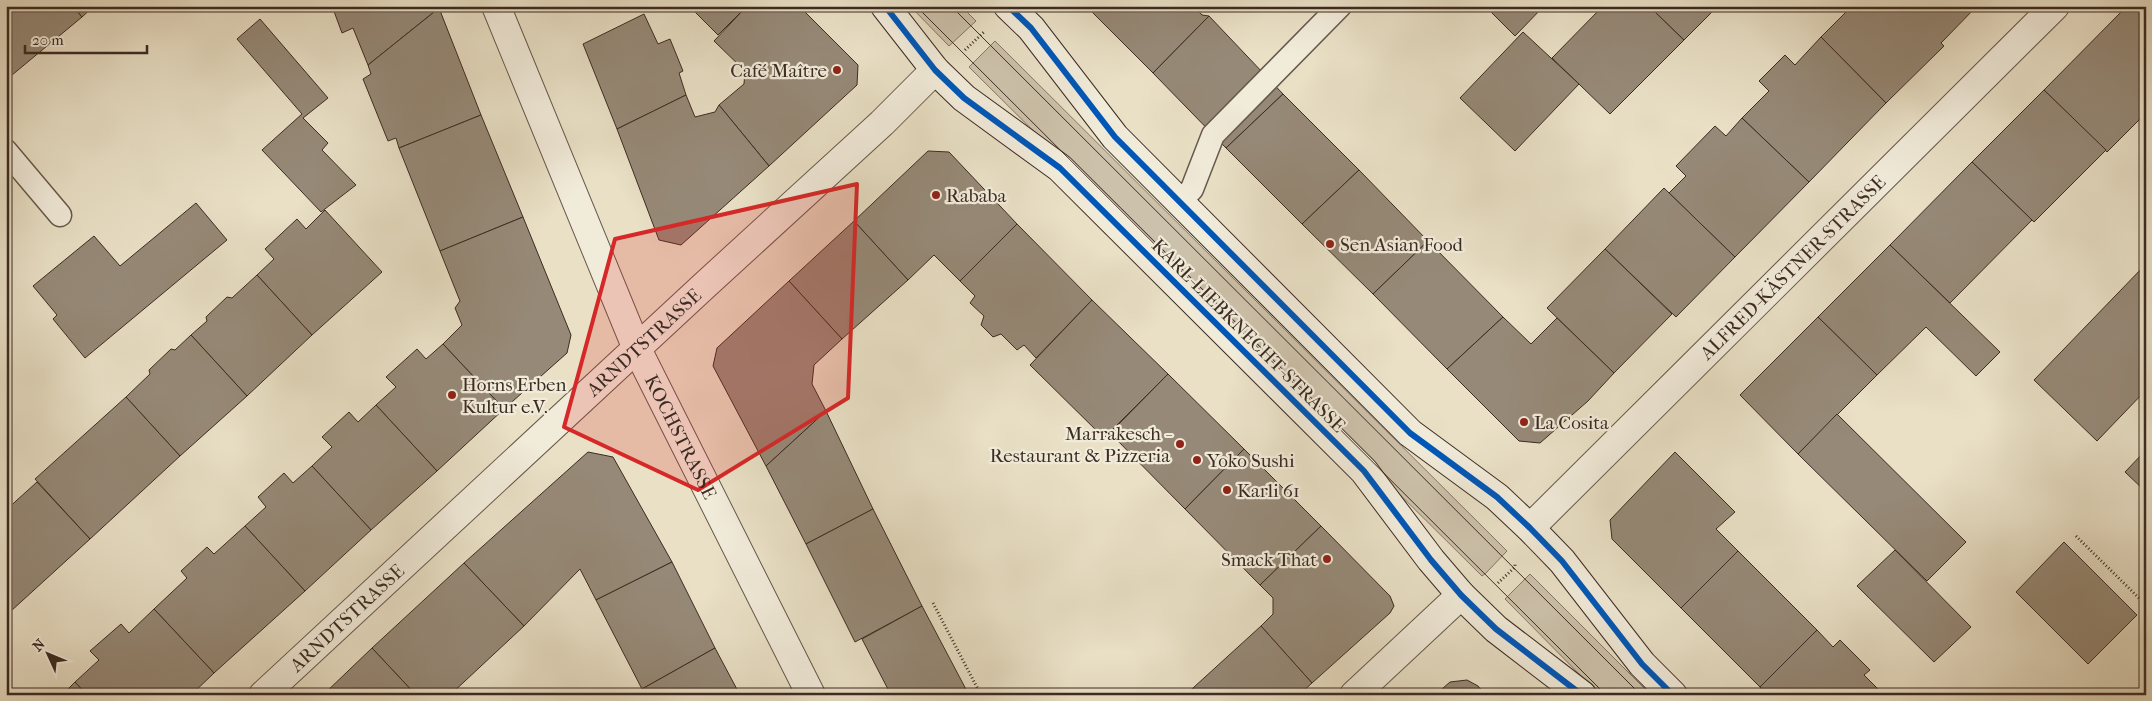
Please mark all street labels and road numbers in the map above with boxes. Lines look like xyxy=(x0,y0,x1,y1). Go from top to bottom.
street label: ALFRED-KÄSTNER-STRASSE xyxy=(1695,171,1891,365)
street label: KARL-LIEBKNECHT-STRASSE xyxy=(1147,234,1350,437)
street label: ARNDTSTRASSE xyxy=(582,284,706,402)
street label: KOCHSTRASSE xyxy=(640,371,721,503)
street label: ARNDTSTRASSE xyxy=(285,560,409,677)

